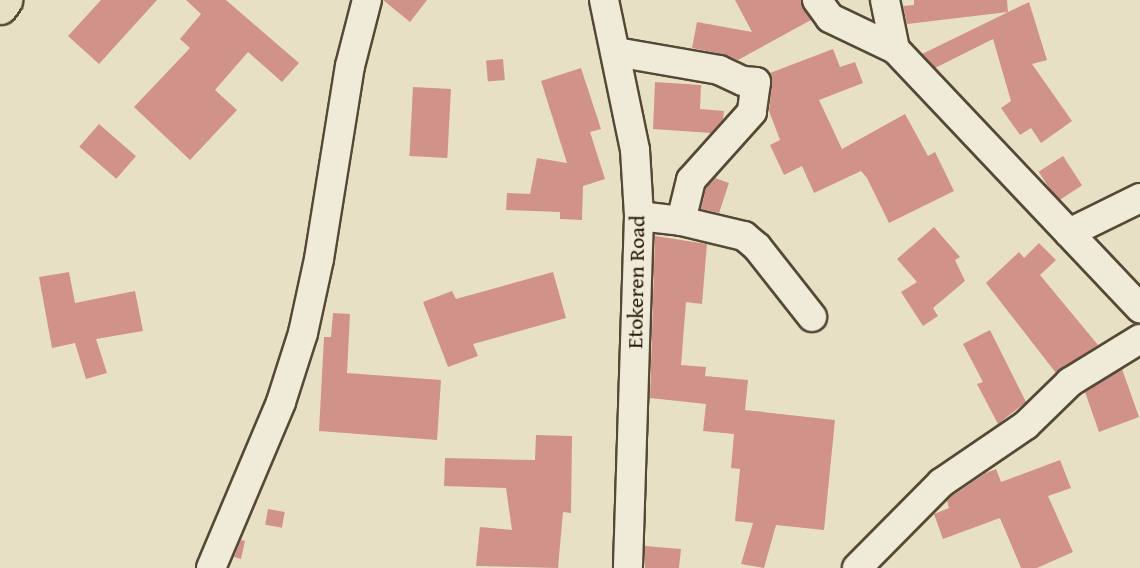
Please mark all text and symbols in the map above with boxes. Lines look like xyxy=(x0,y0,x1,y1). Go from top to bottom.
street label: Etokeren Road xyxy=(622,215,650,349)

